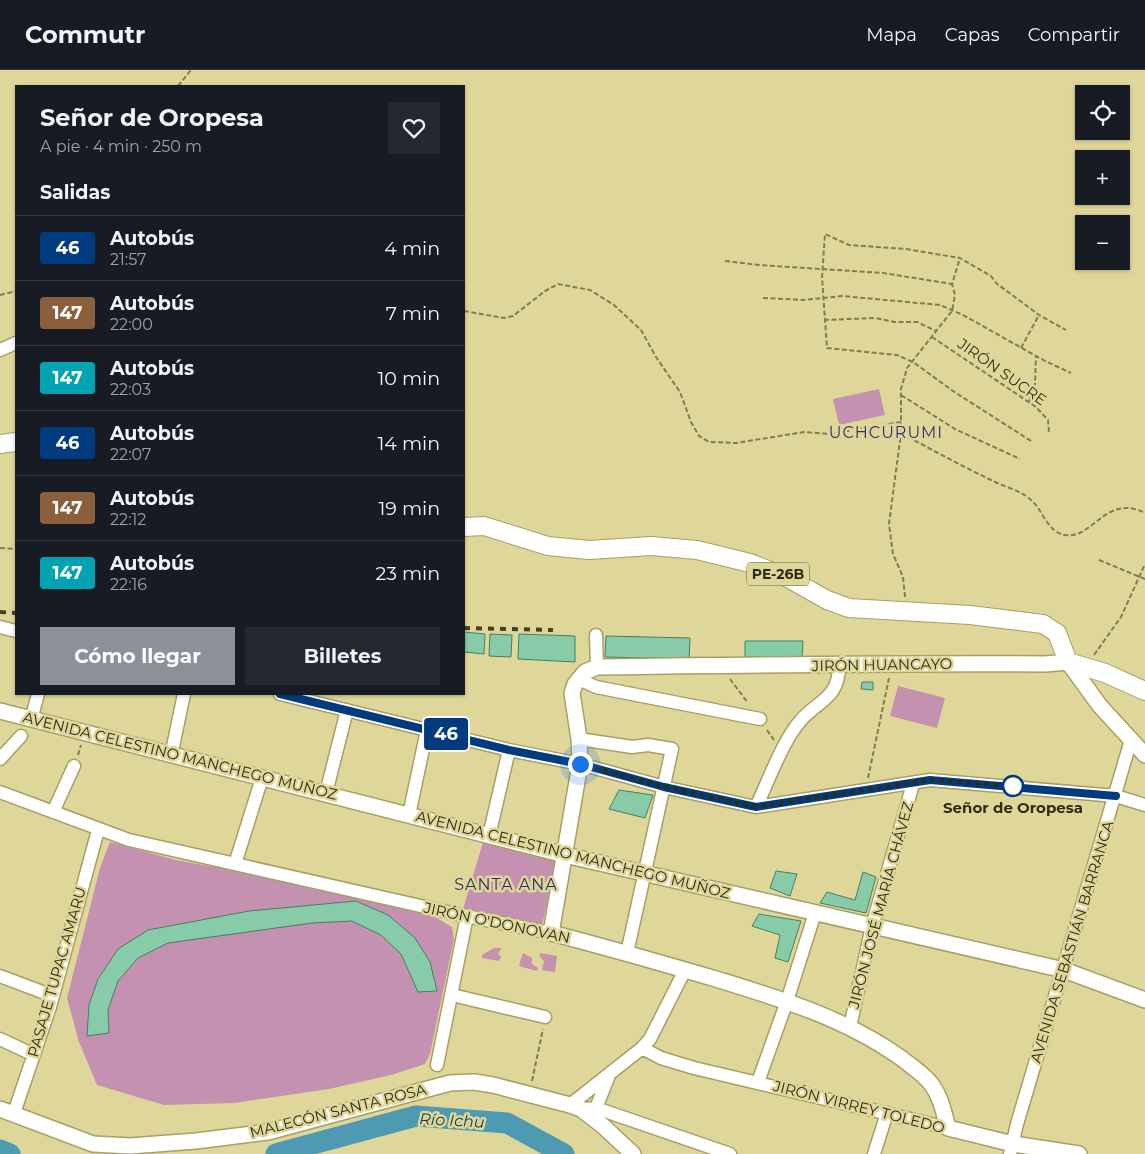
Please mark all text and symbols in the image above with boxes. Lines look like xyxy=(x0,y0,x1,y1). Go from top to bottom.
text: Commutr xyxy=(25,20,145,49)
text: Mapa xyxy=(866,24,917,46)
text: Capas xyxy=(945,24,1000,46)
text: Compartir xyxy=(1028,24,1120,46)
map controls xyxy=(1075,85,1130,270)
button: locate xyxy=(1075,85,1130,140)
button: heart xyxy=(388,102,440,154)
text: Señor de Oropesa xyxy=(40,103,264,132)
text: A pie · 4 min · 250 m xyxy=(40,137,202,156)
button: + xyxy=(1075,150,1130,205)
text: Salidas xyxy=(40,181,110,204)
button: − xyxy=(1075,215,1130,270)
text: Autobús xyxy=(110,227,194,250)
text: 46 xyxy=(56,237,79,259)
text: 4 min xyxy=(384,237,440,260)
text: 21:57 xyxy=(110,250,147,269)
text: Autobús xyxy=(110,292,194,315)
text: 147 xyxy=(53,302,82,324)
text: 7 min xyxy=(386,302,440,325)
text: 22:00 xyxy=(110,315,153,334)
street label: JIRÓN SUCRE xyxy=(953,333,1050,409)
text: Autobús xyxy=(110,357,194,380)
text: 147 xyxy=(53,367,82,389)
text: 10 min xyxy=(377,367,440,390)
text: 22:03 xyxy=(110,380,151,399)
text: Autobús xyxy=(110,422,194,445)
district label: UCHCURUMI xyxy=(829,423,943,442)
text: 46 xyxy=(56,432,79,454)
text: 14 min xyxy=(377,432,440,455)
text: 22:07 xyxy=(110,445,151,464)
text: Autobús xyxy=(110,487,194,510)
text: 147 xyxy=(53,497,82,519)
text: 19 min xyxy=(378,497,440,520)
text: 22:12 xyxy=(110,510,146,529)
text: Autobús xyxy=(110,552,194,575)
text: 147 xyxy=(53,562,82,584)
text: 23 min xyxy=(375,562,440,585)
road number: PE-26B xyxy=(747,562,809,586)
text: 22:16 xyxy=(110,575,147,594)
button: Cómo llegar xyxy=(40,627,235,685)
button: Billetes xyxy=(245,627,440,685)
street label: JIRÓN HUANCAYO xyxy=(811,654,952,675)
street label: AVENIDA CELESTINO MANCHEGO MUÑOZ xyxy=(21,707,340,804)
line badge: 46 xyxy=(424,718,468,750)
text: 46 xyxy=(434,723,458,745)
your location xyxy=(568,752,593,777)
marker: Señor de Oropesa xyxy=(1002,775,1024,797)
place label: Señor de Oropesa xyxy=(943,798,1083,817)
street label: JIRÓN JOSÉ MARÍA CHÁVEZ xyxy=(844,799,917,1011)
street label: AVENIDA CELESTINO MANCHEGO MUÑOZ xyxy=(414,806,733,903)
street label: AVENIDA SEBASTIÁN BARRANCA xyxy=(1026,818,1118,1065)
district label: SANTA ANA xyxy=(454,875,558,894)
street label: PASAJE TUPAC AMARU xyxy=(23,884,90,1059)
street label: JIRÓN O'DONOVAN xyxy=(421,897,572,947)
street label: JIRÓN VIRREY TOLEDO xyxy=(770,1076,947,1137)
street label: MALECÓN SANTA ROSA xyxy=(248,1079,428,1142)
water label: Río Ichu xyxy=(419,1109,485,1132)

